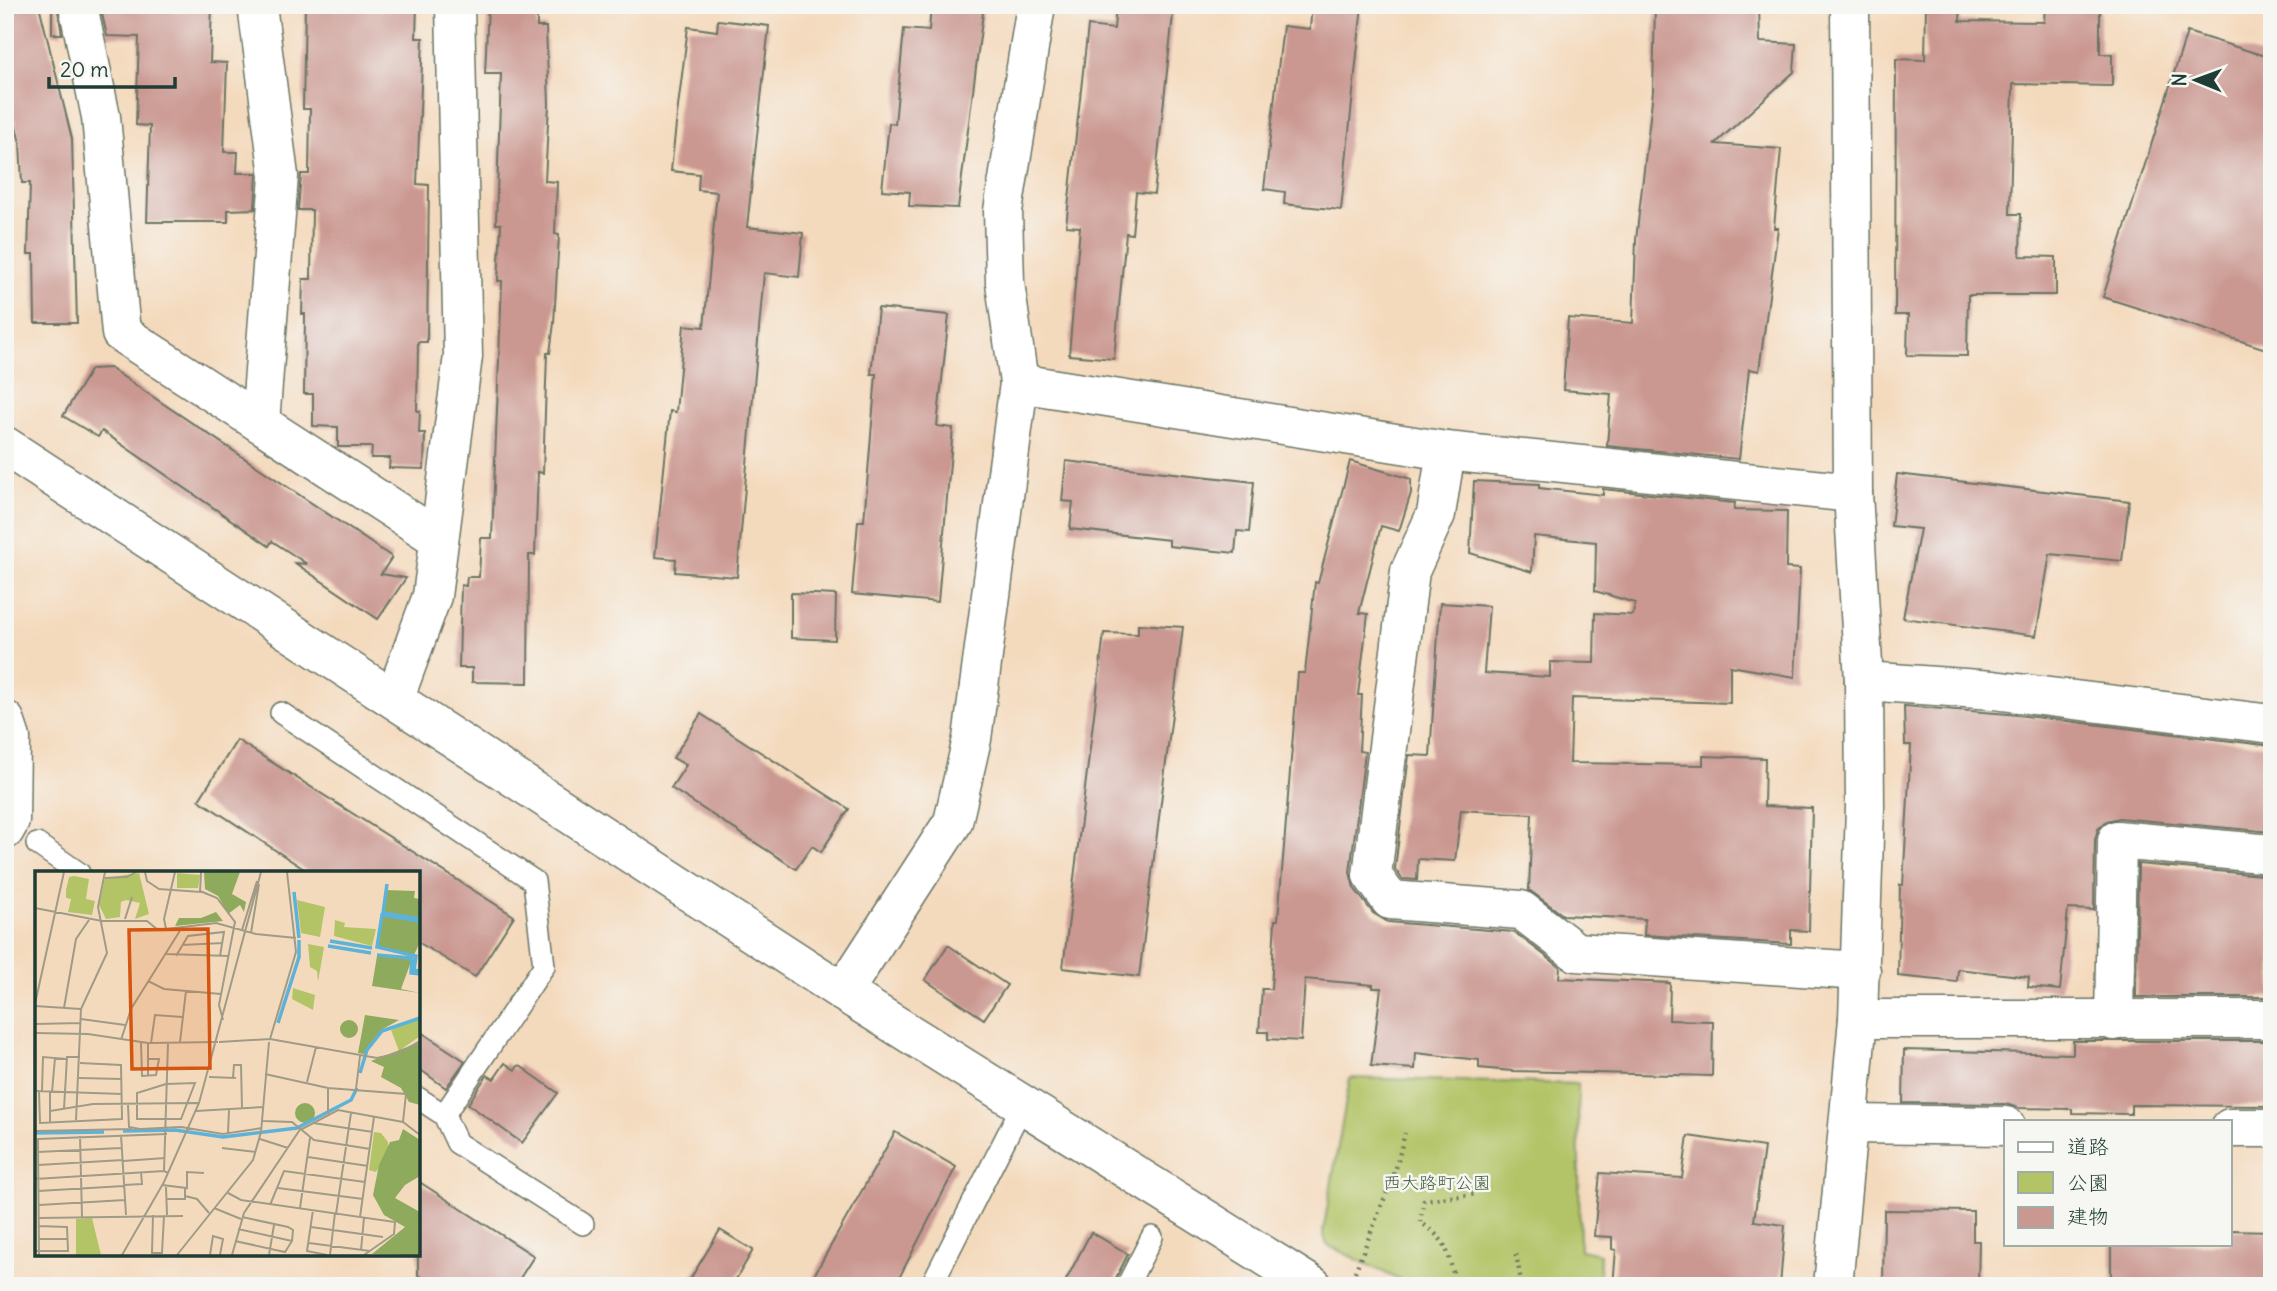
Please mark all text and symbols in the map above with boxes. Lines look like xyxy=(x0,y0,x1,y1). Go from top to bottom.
scale bar xyxy=(49,46,175,90)
north arrow xyxy=(2162,46,2232,116)
text: 20 m xyxy=(60,56,109,83)
text: N xyxy=(2167,73,2191,86)
inset map xyxy=(35,871,420,1256)
legend xyxy=(2004,1120,2232,1246)
text: 道路 xyxy=(2067,1133,2109,1160)
text: 公園 xyxy=(2067,1169,2109,1196)
park label: 西大路町公園 xyxy=(1383,1171,1491,1194)
text: 建物 xyxy=(2067,1203,2109,1230)

